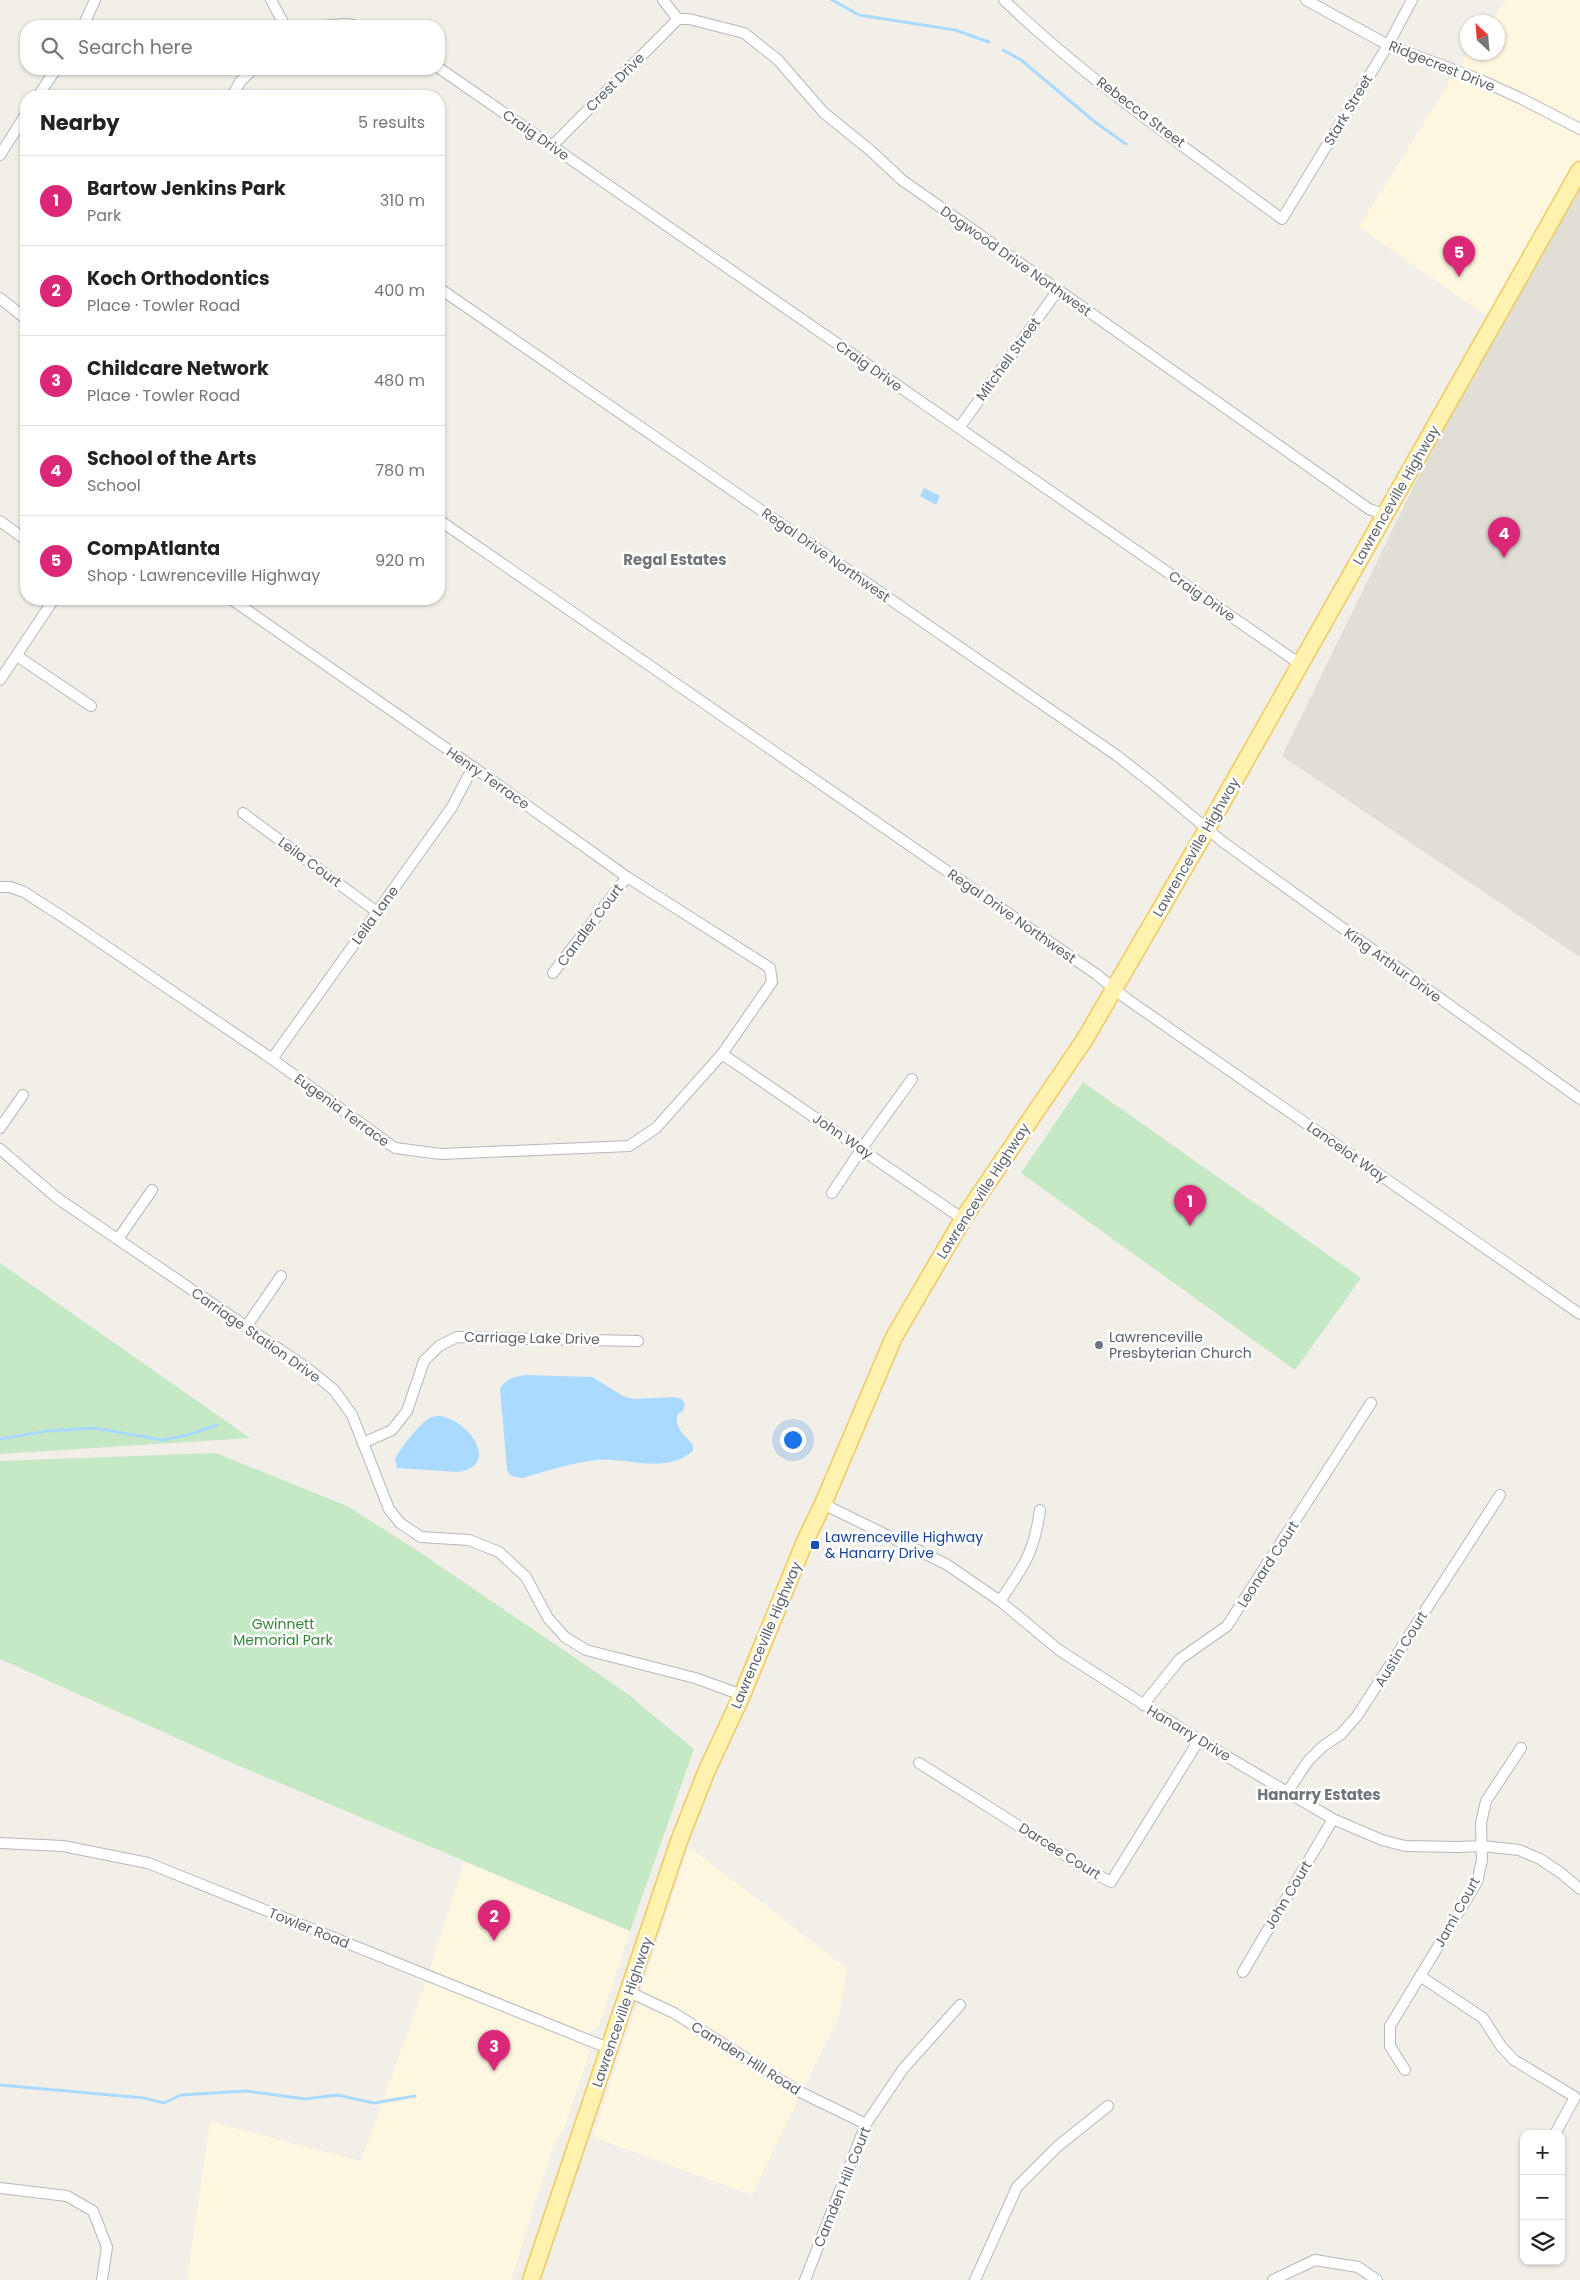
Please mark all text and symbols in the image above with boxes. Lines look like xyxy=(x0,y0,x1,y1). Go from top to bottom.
north arrow xyxy=(1460,15,1505,60)
search box xyxy=(20,20,445,75)
icon: search xyxy=(38,34,66,62)
text: Search here xyxy=(78,34,192,61)
street label: Ridgecrest Drive xyxy=(1386,36,1499,97)
street label: Crest Drive xyxy=(581,48,649,116)
street label: Stark Street xyxy=(1319,71,1377,149)
street label: Rebecca Street xyxy=(1092,72,1190,152)
street label: Craig Drive xyxy=(499,105,574,166)
text: Nearby xyxy=(40,108,120,137)
text: 5 results xyxy=(358,111,425,134)
text: Bartow Jenkins Park xyxy=(87,175,286,202)
text: 1 xyxy=(53,189,59,212)
text: 310 m xyxy=(380,189,425,212)
street label: Dogwood Drive Northwest xyxy=(936,201,1096,321)
text: Park xyxy=(87,204,121,227)
pin: 5 xyxy=(1443,236,1475,277)
text: Koch Orthodontics xyxy=(87,265,270,292)
text: 2 xyxy=(51,279,61,302)
text: 400 m xyxy=(374,279,425,302)
text: Place · Towler Road xyxy=(87,294,240,317)
street label: Mitchell Street xyxy=(971,313,1045,405)
street label: Craig Drive xyxy=(832,336,907,397)
text: Childcare Network xyxy=(87,355,269,382)
text: 3 xyxy=(51,369,61,392)
text: 480 m xyxy=(374,369,425,392)
text: Place · Towler Road xyxy=(87,384,240,407)
street label: Lawrenceville Highway xyxy=(1348,421,1444,568)
text: School of the Arts xyxy=(87,445,257,472)
text: 4 xyxy=(51,459,61,482)
text: 780 m xyxy=(375,459,425,482)
text: School xyxy=(87,474,141,497)
street label: Regal Drive Northwest xyxy=(758,503,894,607)
pin: 4 xyxy=(1488,517,1520,558)
text: CompAtlanta xyxy=(87,535,220,562)
text: 5 xyxy=(51,549,61,572)
text: 920 m xyxy=(375,549,425,572)
district label: Regal Estates xyxy=(623,549,727,570)
text: Shop · Lawrenceville Highway xyxy=(87,564,320,587)
street label: Craig Drive xyxy=(1165,566,1240,627)
street label: Henry Terrace xyxy=(442,742,534,814)
street label: Lawrenceville Highway xyxy=(1148,773,1244,920)
street label: Leila Court xyxy=(274,832,346,892)
street label: Regal Drive Northwest xyxy=(944,864,1080,968)
street label: Candler Court xyxy=(552,880,628,970)
street label: Leila Lane xyxy=(347,881,403,948)
street label: King Arthur Drive xyxy=(1340,923,1446,1007)
street label: Eugenia Terrace xyxy=(290,1069,394,1152)
street label: John Way xyxy=(809,1108,877,1164)
street label: Lancelot Way xyxy=(1303,1117,1391,1187)
street label: Lawrenceville Highway xyxy=(932,1119,1034,1263)
pin: 1 xyxy=(1174,1185,1206,1226)
street label: Carriage Station Drive xyxy=(187,1283,325,1387)
street label: Carriage Lake Drive xyxy=(464,1327,600,1349)
place label: Lawrenceville Presbyterian Church xyxy=(1109,1327,1252,1363)
marker: Lawrenceville Presbyterian Church xyxy=(1093,1339,1105,1351)
your location xyxy=(780,1427,806,1453)
street label: Leonard Court xyxy=(1232,1517,1304,1611)
place label: Lawrenceville Highway & Hanarry Drive xyxy=(825,1527,983,1563)
marker: Lawrenceville Highway & Hanarry Drive xyxy=(809,1539,821,1551)
street label: Lawrenceville Highway xyxy=(726,1558,806,1712)
street label: Austin Court xyxy=(1370,1607,1432,1691)
park label: Gwinnett Memorial Park xyxy=(233,1614,333,1650)
street label: Hanarry Drive xyxy=(1143,1700,1235,1766)
district label: Hanarry Estates xyxy=(1257,1784,1381,1805)
street label: Darcee Court xyxy=(1015,1818,1105,1884)
street label: John Court xyxy=(1260,1857,1316,1933)
street label: Jami Court xyxy=(1429,1873,1485,1951)
pin: 2 xyxy=(478,1900,510,1941)
street label: Towler Road xyxy=(266,1903,352,1953)
street label: Lawrenceville Highway xyxy=(587,1934,657,2090)
street label: Camden Hill Road xyxy=(687,2016,805,2100)
pin: 3 xyxy=(478,2030,510,2071)
street label: Camden Hill Court xyxy=(809,2124,875,2250)
map controls xyxy=(1520,2130,1565,2265)
button: + xyxy=(1520,2130,1565,2175)
button: − xyxy=(1520,2175,1565,2220)
button: layers xyxy=(1520,2220,1565,2265)

